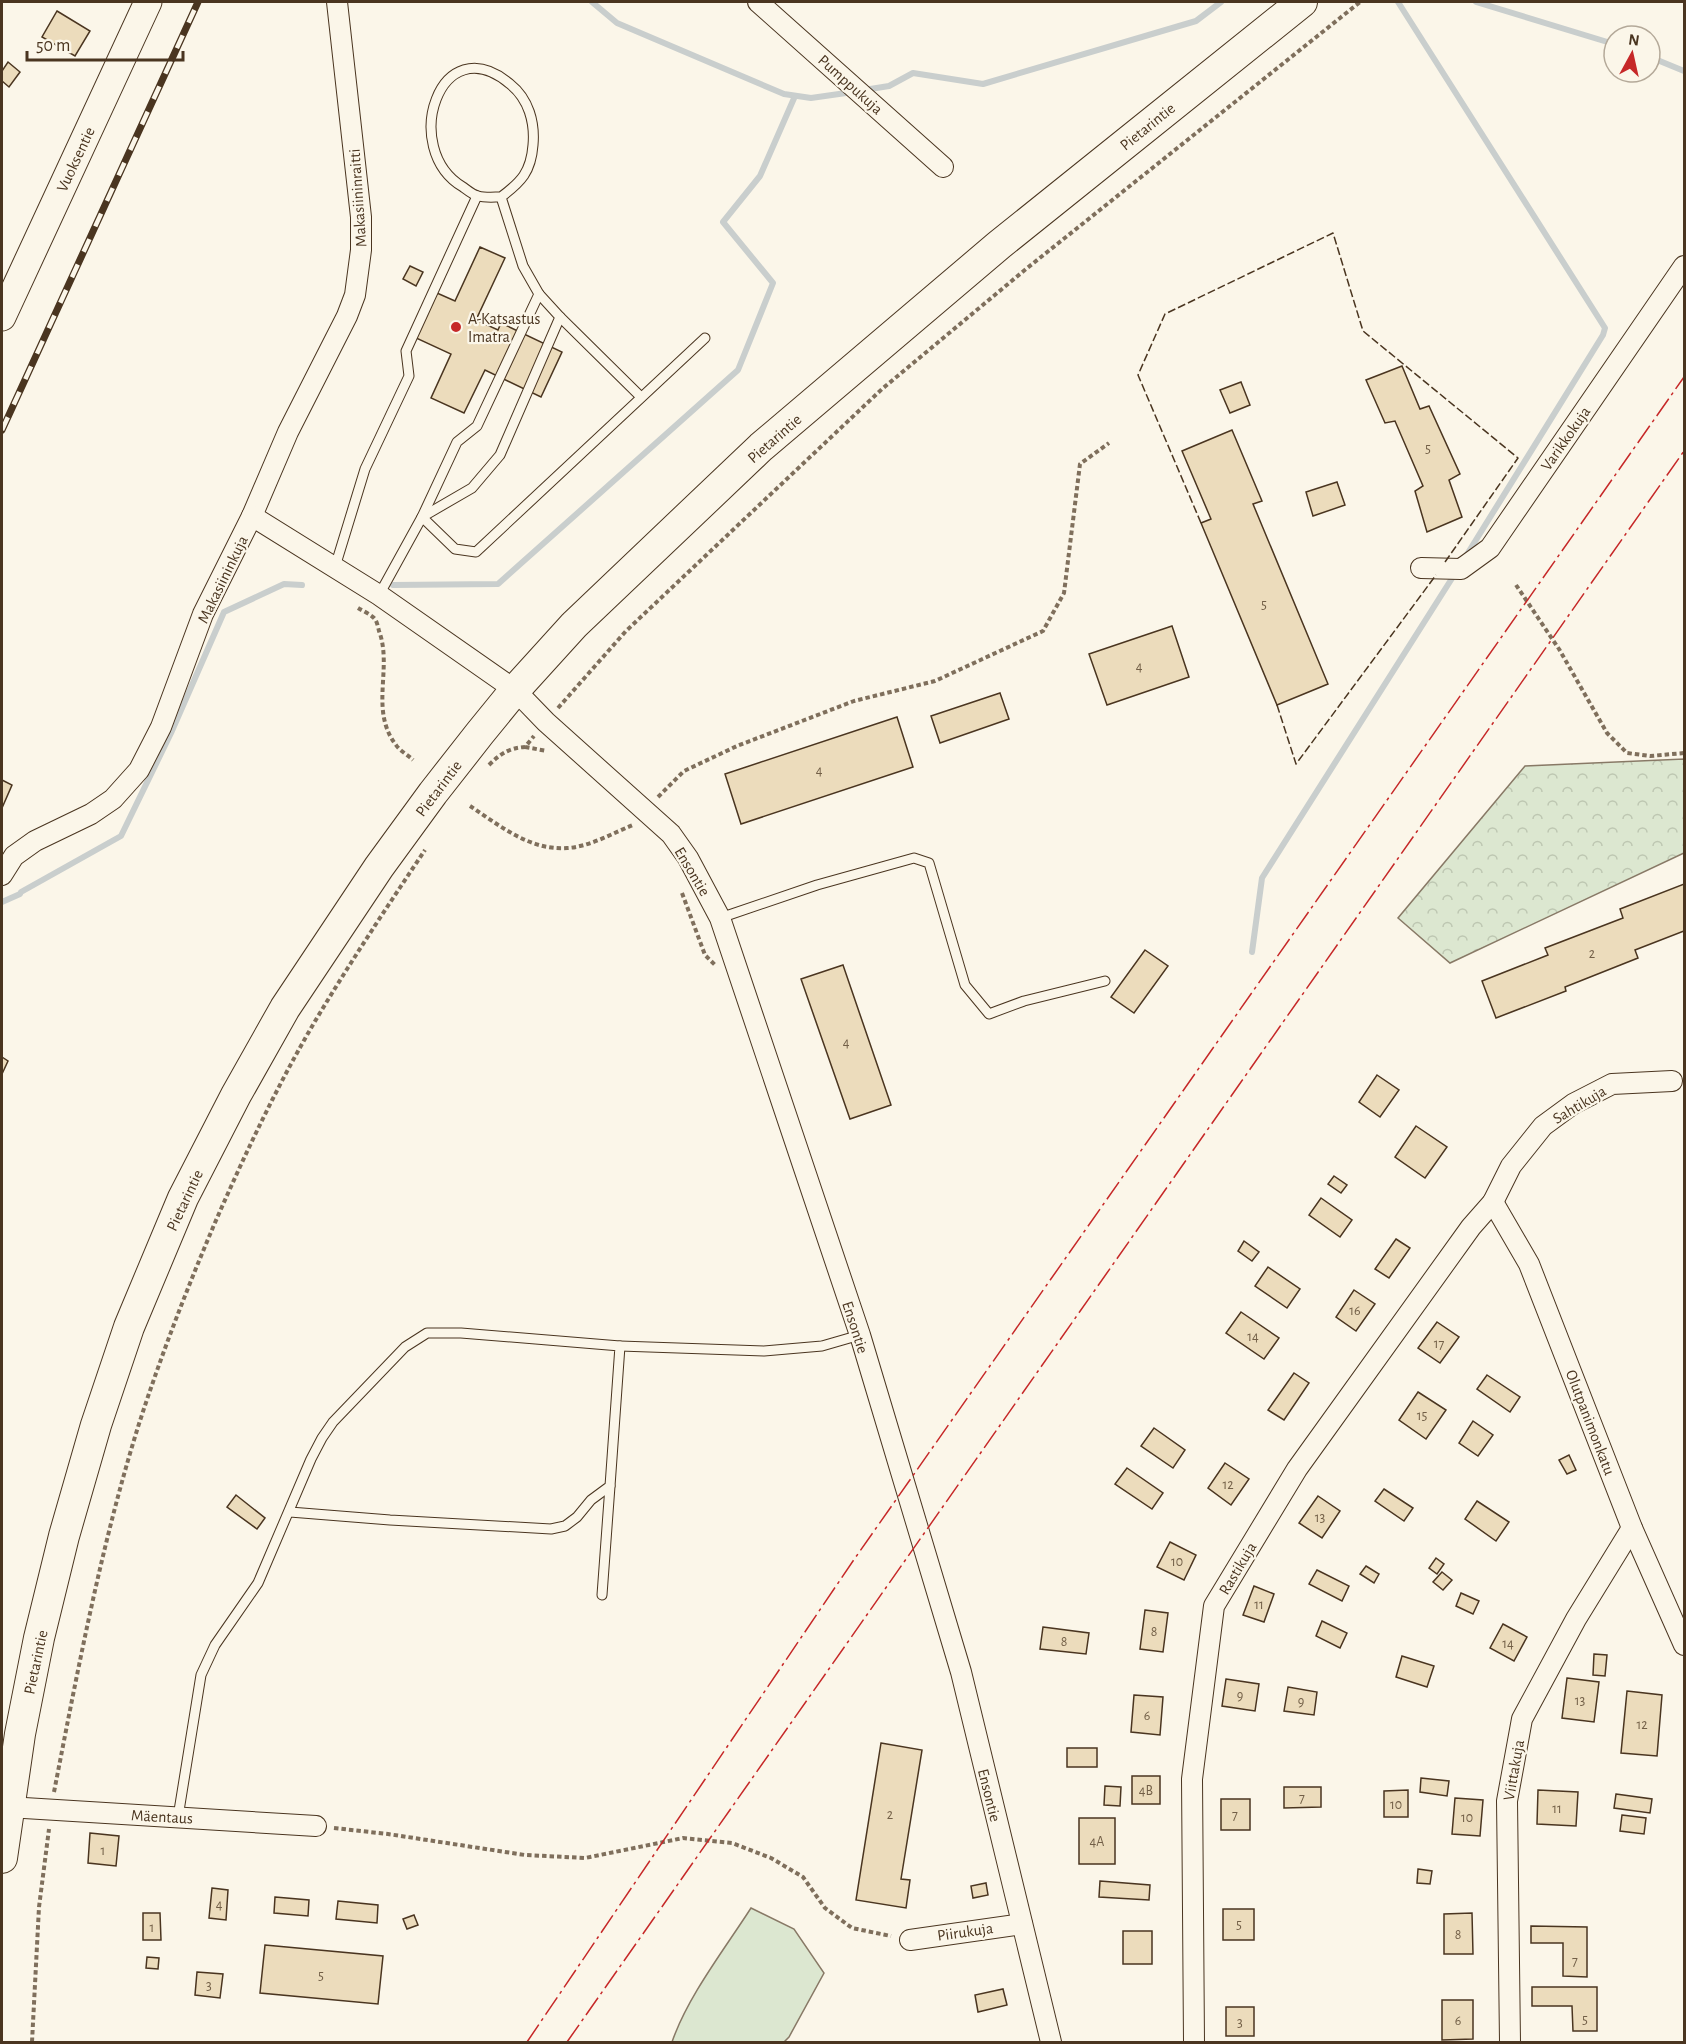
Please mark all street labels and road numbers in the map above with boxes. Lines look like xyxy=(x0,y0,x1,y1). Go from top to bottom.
street label: Pumppukuja xyxy=(814,52,886,118)
street label: Pietarintie xyxy=(1117,100,1178,154)
street label: Vuoksentie xyxy=(54,125,98,194)
street label: Makasiininraitti xyxy=(347,148,369,248)
street label: Varikkokuja xyxy=(1538,404,1594,474)
street label: Pietarintie xyxy=(745,411,805,466)
street label: Makasiininkuja xyxy=(195,533,252,626)
street label: Pietarintie xyxy=(413,758,465,820)
street label: Ensontie xyxy=(671,844,713,899)
street label: Sahtikuja xyxy=(1550,1083,1609,1128)
street label: Pietarintie xyxy=(164,1167,206,1234)
street label: Ensontie xyxy=(839,1299,871,1355)
street label: Olutpanimonkatu xyxy=(1563,1368,1617,1477)
street label: Rastikuja xyxy=(1216,1540,1260,1598)
street label: Pietarintie xyxy=(21,1628,51,1696)
street label: Viittakuja xyxy=(1501,1739,1528,1802)
street label: Ensontie xyxy=(975,1767,1003,1823)
street label: Mäentaus xyxy=(131,1807,193,1827)
street label: Piirukuja xyxy=(936,1920,994,1945)

